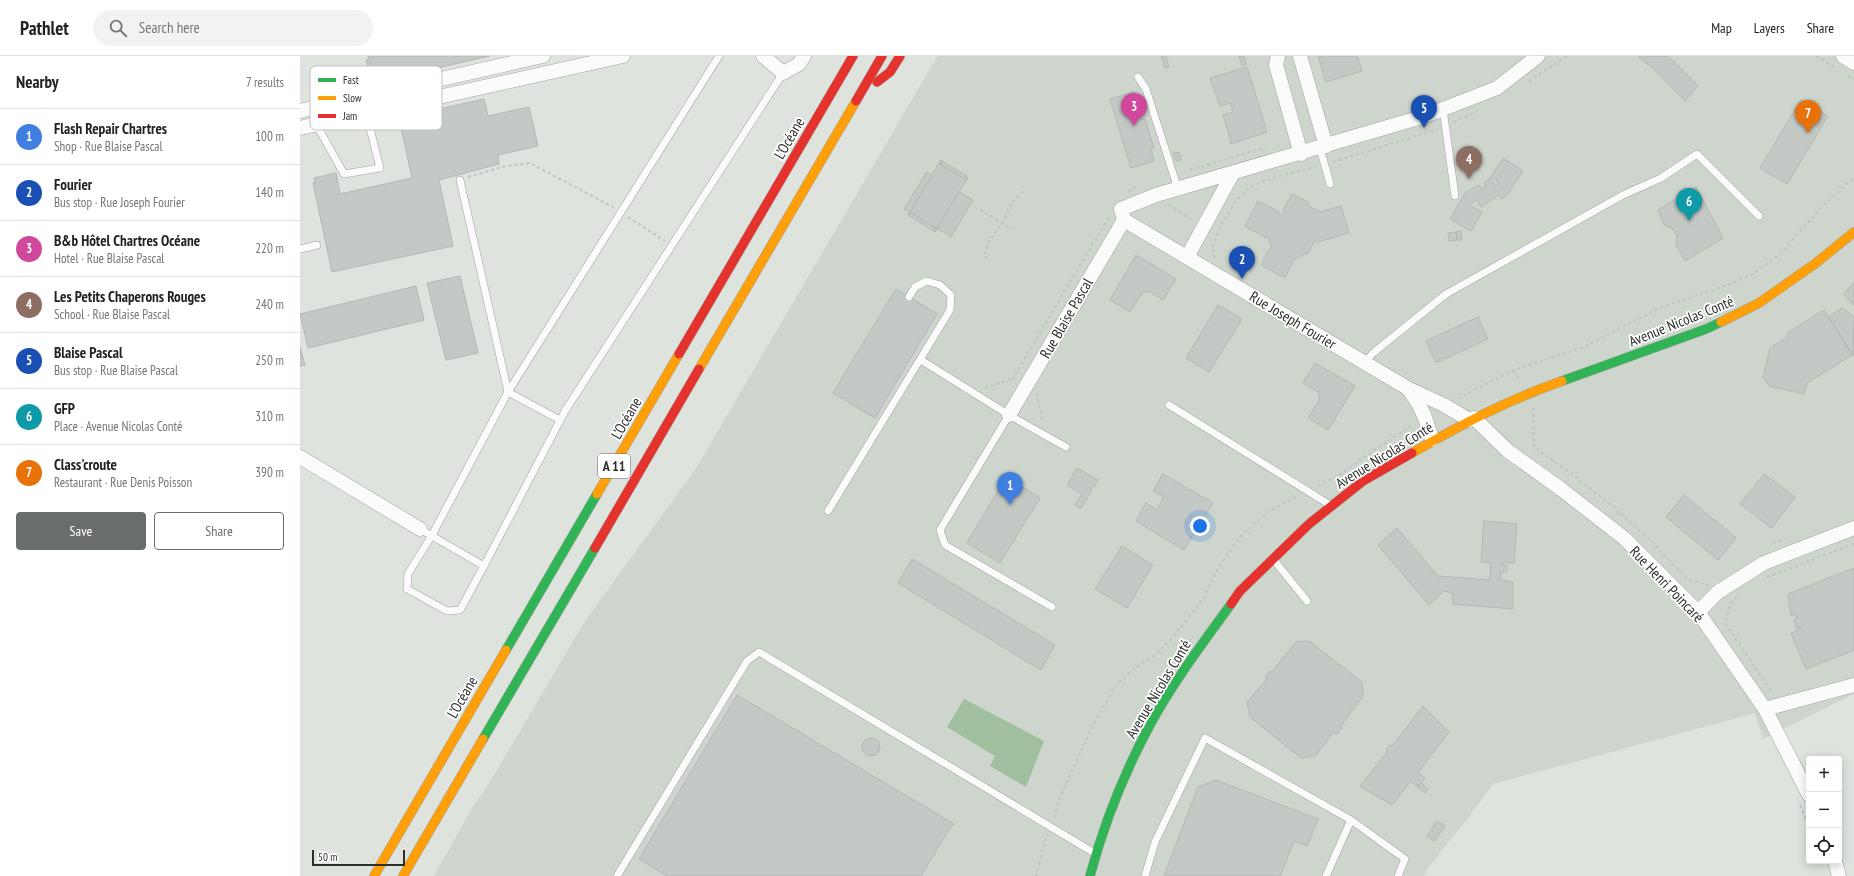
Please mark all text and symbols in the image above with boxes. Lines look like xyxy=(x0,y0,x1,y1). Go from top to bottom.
search box xyxy=(93,10,373,46)
text: Pathlet xyxy=(20,16,69,40)
icon: search xyxy=(107,17,129,39)
text: Search here xyxy=(139,18,200,37)
text: Map xyxy=(1711,19,1732,37)
text: Layers xyxy=(1754,19,1785,37)
text: Share xyxy=(1807,19,1834,37)
legend xyxy=(310,66,442,130)
text: Nearby xyxy=(16,71,59,93)
text: Fast xyxy=(343,73,359,87)
text: 7 results xyxy=(246,74,284,91)
text: Slow xyxy=(343,91,362,105)
pin: 3 xyxy=(1121,93,1147,126)
pin: 5 xyxy=(1411,95,1437,128)
pin: 7 xyxy=(1795,100,1821,133)
text: Jam xyxy=(342,109,357,123)
street label: L’Océane xyxy=(770,114,808,162)
text: Flash Repair Chartres xyxy=(54,119,167,138)
text: 1 xyxy=(26,128,32,145)
text: 100 m xyxy=(255,128,284,145)
text: Shop · Rue Blaise Pascal xyxy=(54,138,163,155)
pin: 4 xyxy=(1456,146,1482,179)
text: Fourier xyxy=(54,175,92,194)
text: 2 xyxy=(26,184,32,201)
text: 140 m xyxy=(255,184,284,201)
pin: 6 xyxy=(1676,188,1702,221)
text: Bus stop · Rue Joseph Fourier xyxy=(54,194,185,211)
text: B&b Hôtel Chartres Océane xyxy=(54,231,200,250)
text: 3 xyxy=(26,240,32,257)
text: 220 m xyxy=(255,240,284,257)
pin: 2 xyxy=(1229,246,1255,279)
text: Hotel · Rue Blaise Pascal xyxy=(54,250,164,267)
street label: Rue Blaise Pascal xyxy=(1035,274,1097,362)
text: Les Petits Chaperons Rouges xyxy=(54,287,206,306)
street label: Rue Joseph Fourier xyxy=(1246,287,1340,354)
street label: Avenue Nicolas Conté xyxy=(1626,291,1736,351)
text: 4 xyxy=(26,296,32,313)
text: 240 m xyxy=(255,296,284,313)
text: School · Rue Blaise Pascal xyxy=(54,306,170,323)
text: Blaise Pascal xyxy=(54,343,123,362)
text: 5 xyxy=(26,352,32,369)
text: 250 m xyxy=(255,352,284,369)
text: Bus stop · Rue Blaise Pascal xyxy=(54,362,178,379)
street label: L’Océane xyxy=(607,394,645,442)
text: GFP xyxy=(54,399,75,418)
text: 6 xyxy=(26,408,32,425)
text: 310 m xyxy=(255,408,284,425)
street label: Avenue Nicolas Conté xyxy=(1332,417,1436,493)
text: Place · Avenue Nicolas Conté xyxy=(54,418,182,435)
road number: A 11 xyxy=(598,454,630,478)
text: Class'croute xyxy=(54,455,117,474)
text: 7 xyxy=(26,464,32,481)
text: 390 m xyxy=(255,464,284,481)
pin: 1 xyxy=(997,472,1023,505)
text: Restaurant · Rue Denis Poisson xyxy=(54,474,192,491)
button: Save xyxy=(16,512,146,550)
button: Share xyxy=(154,512,284,550)
your location xyxy=(1190,516,1210,536)
street label: Rue Henri Poincaré xyxy=(1626,542,1708,626)
street label: Avenue Nicolas Conté xyxy=(1121,636,1195,742)
street label: L’Océane xyxy=(443,673,481,721)
map controls xyxy=(1806,756,1842,864)
button: + xyxy=(1806,756,1842,792)
button: − xyxy=(1806,792,1842,828)
button: locate xyxy=(1806,828,1842,864)
scale bar xyxy=(312,848,405,867)
text: 50 m xyxy=(318,850,337,864)

